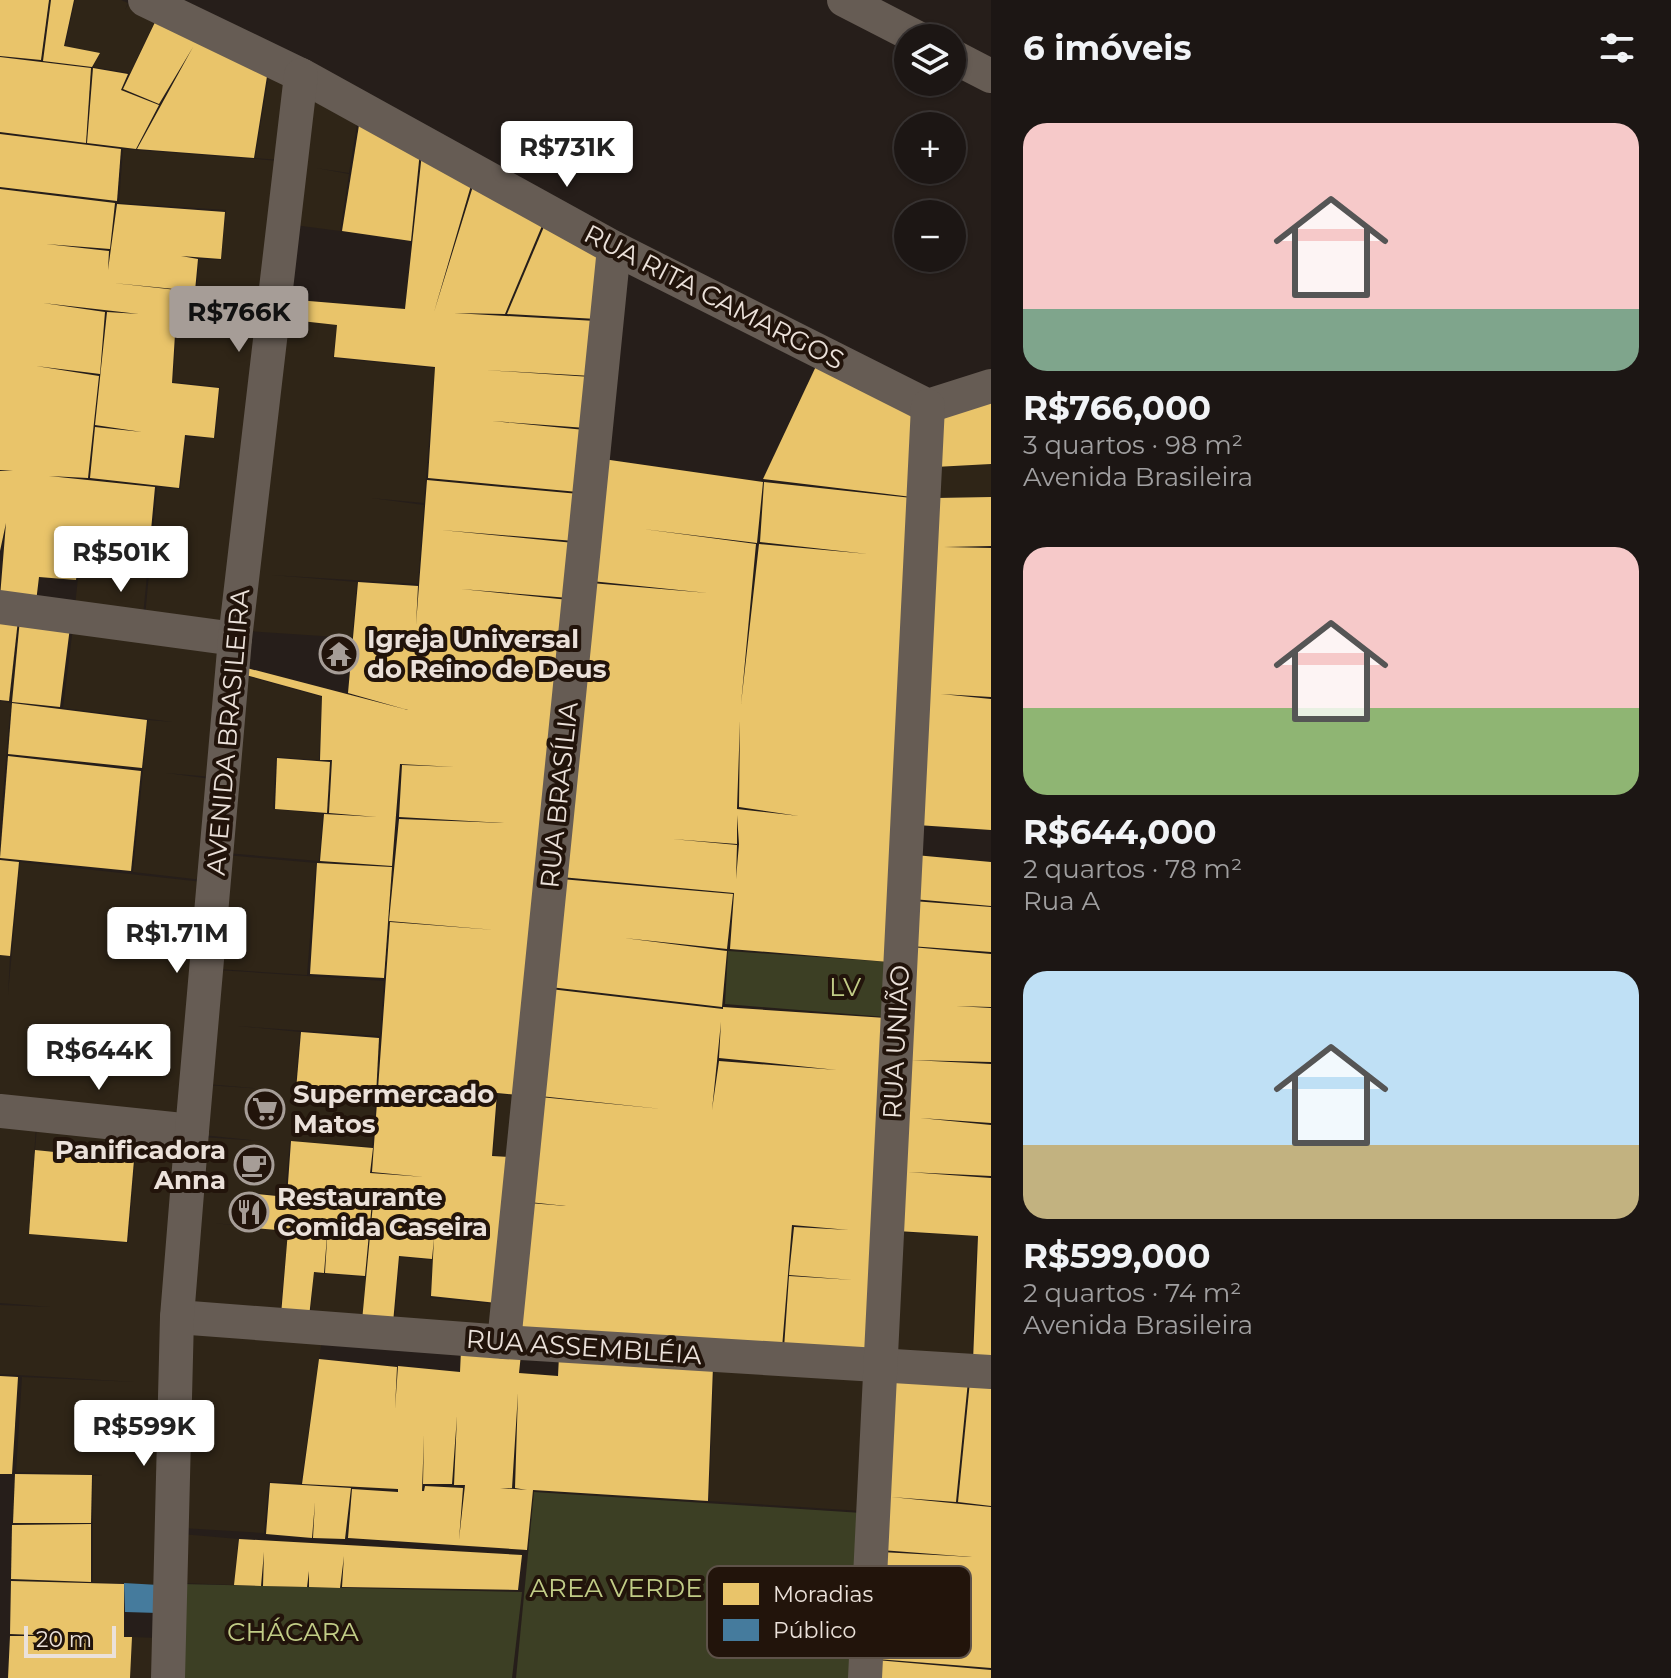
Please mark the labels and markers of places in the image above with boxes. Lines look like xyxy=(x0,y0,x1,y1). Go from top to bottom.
pin: R$731K xyxy=(502,121,632,189)
pin: R$766K xyxy=(174,286,304,354)
pin: R$501K xyxy=(56,526,186,594)
place label: Igreja Universal do Reino de Deus xyxy=(367,623,607,685)
temple icon: Igreja Universal do Reino de Deus xyxy=(318,633,360,675)
pin: R$1.71M xyxy=(103,907,251,975)
pin: R$644K xyxy=(34,1024,164,1092)
place label: Supermercado Matos xyxy=(293,1078,494,1140)
supermarket icon: Supermercado Matos xyxy=(244,1088,286,1130)
place label: Panificadora Anna xyxy=(55,1134,226,1196)
cafe icon: Panificadora Anna xyxy=(233,1144,275,1186)
place label: Restaurante Comida Caseira xyxy=(277,1181,488,1243)
restaurant icon: Restaurante Comida Caseira xyxy=(228,1191,270,1233)
pin: R$599K xyxy=(79,1400,209,1468)

